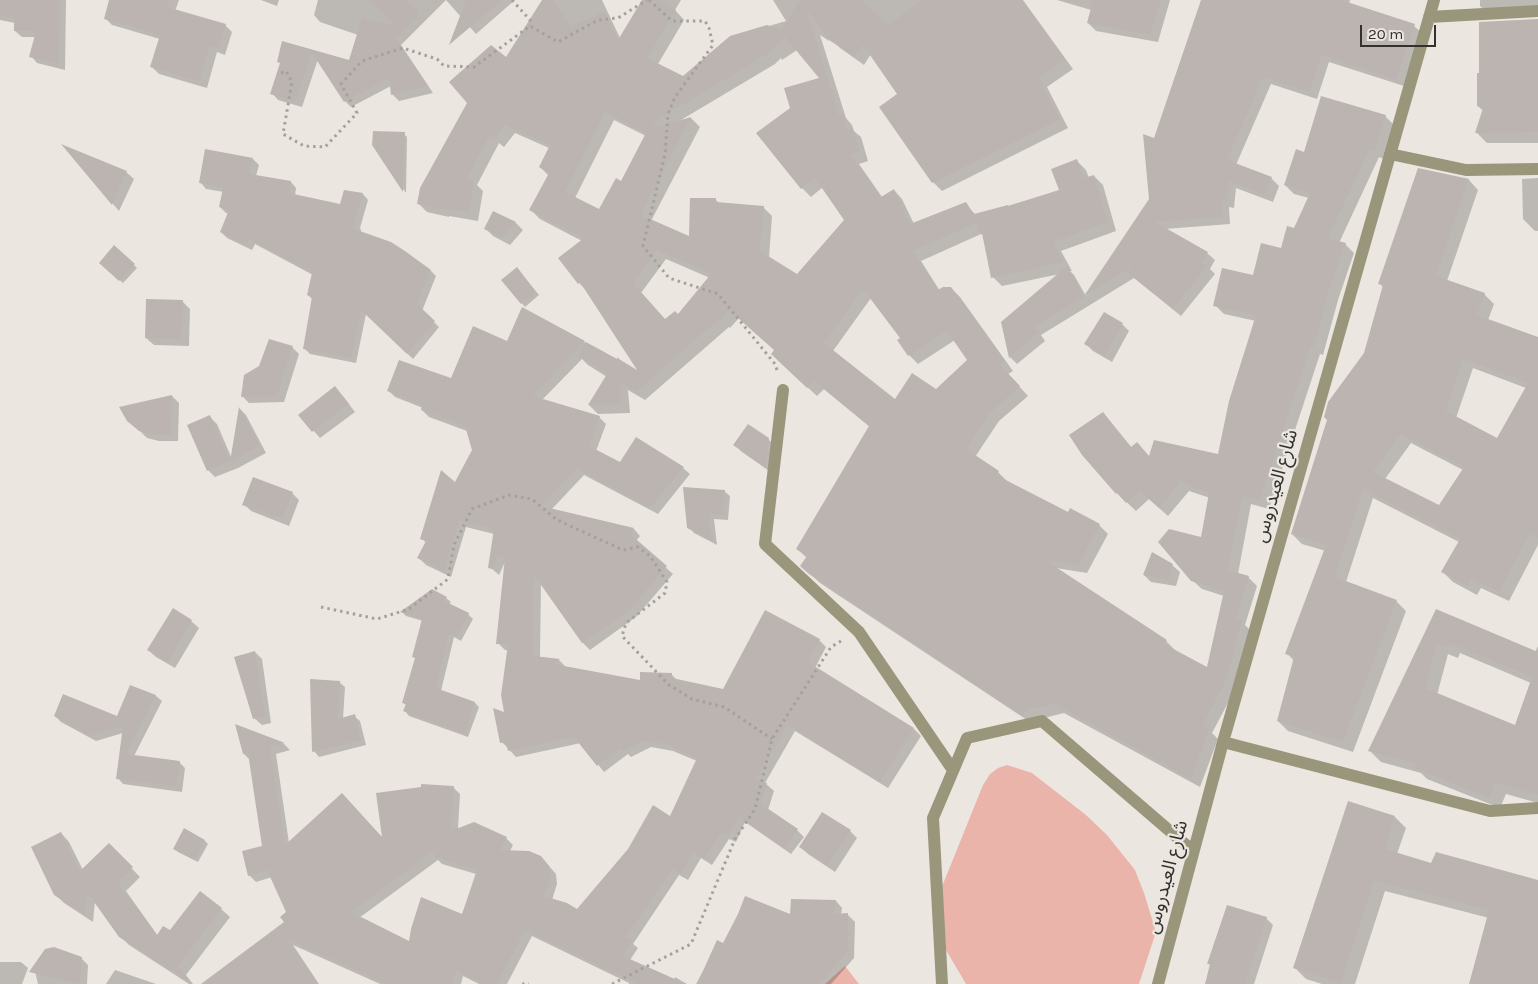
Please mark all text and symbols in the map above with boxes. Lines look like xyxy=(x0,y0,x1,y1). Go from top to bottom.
scale bar xyxy=(1363,15,1439,47)
text: 20 m xyxy=(1368,25,1403,43)
street label: شارع العيدروس xyxy=(1249,427,1303,545)
street label: شارع العيدروس xyxy=(1141,818,1193,936)

